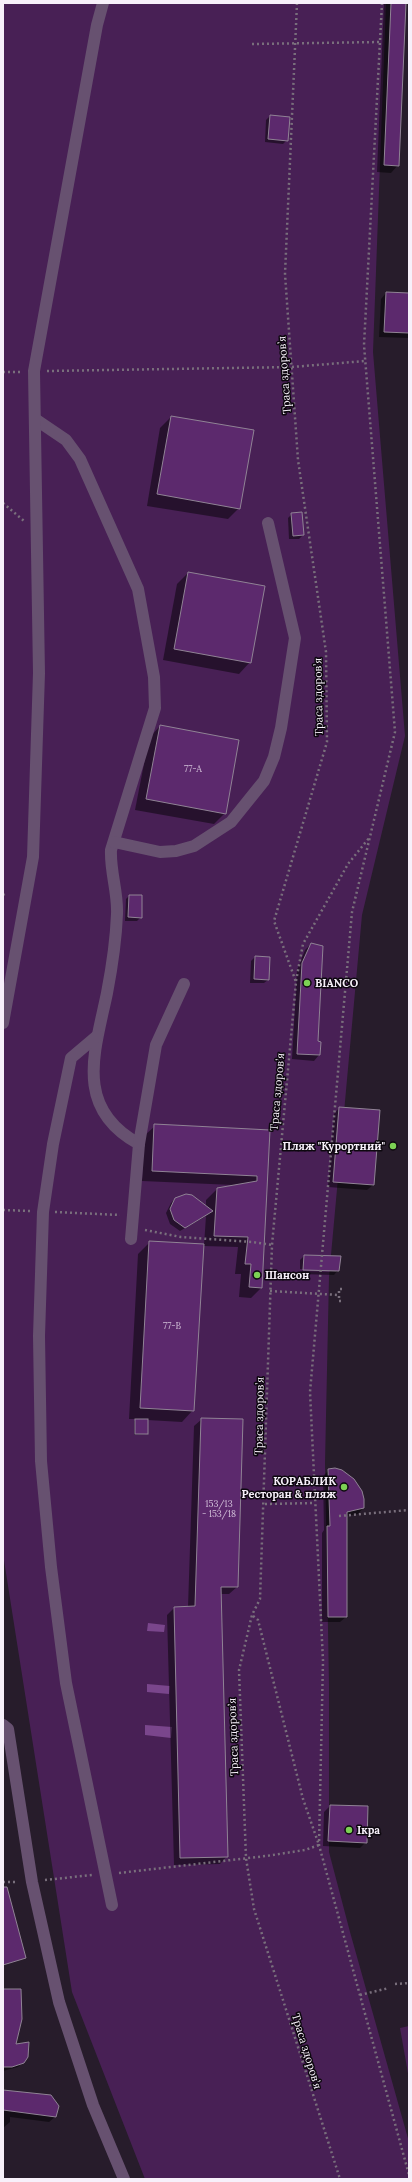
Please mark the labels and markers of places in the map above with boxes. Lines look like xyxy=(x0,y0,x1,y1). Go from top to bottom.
place label: BIANCO xyxy=(315,976,359,990)
marker: BIANCO xyxy=(302,978,312,988)
place label: Пляж "Курортний" xyxy=(282,1139,385,1153)
marker: Пляж "Курортний" xyxy=(388,1141,398,1151)
place label: Шансон xyxy=(265,1268,309,1282)
marker: Шансон xyxy=(252,1270,262,1280)
place label: КОРАБЛИК Ресторан & пляж xyxy=(242,1474,336,1501)
marker: КОРАБЛИК Ресторан & пляж xyxy=(339,1482,349,1492)
place label: Ікра xyxy=(357,1823,380,1837)
marker: Ікра xyxy=(344,1825,354,1835)

